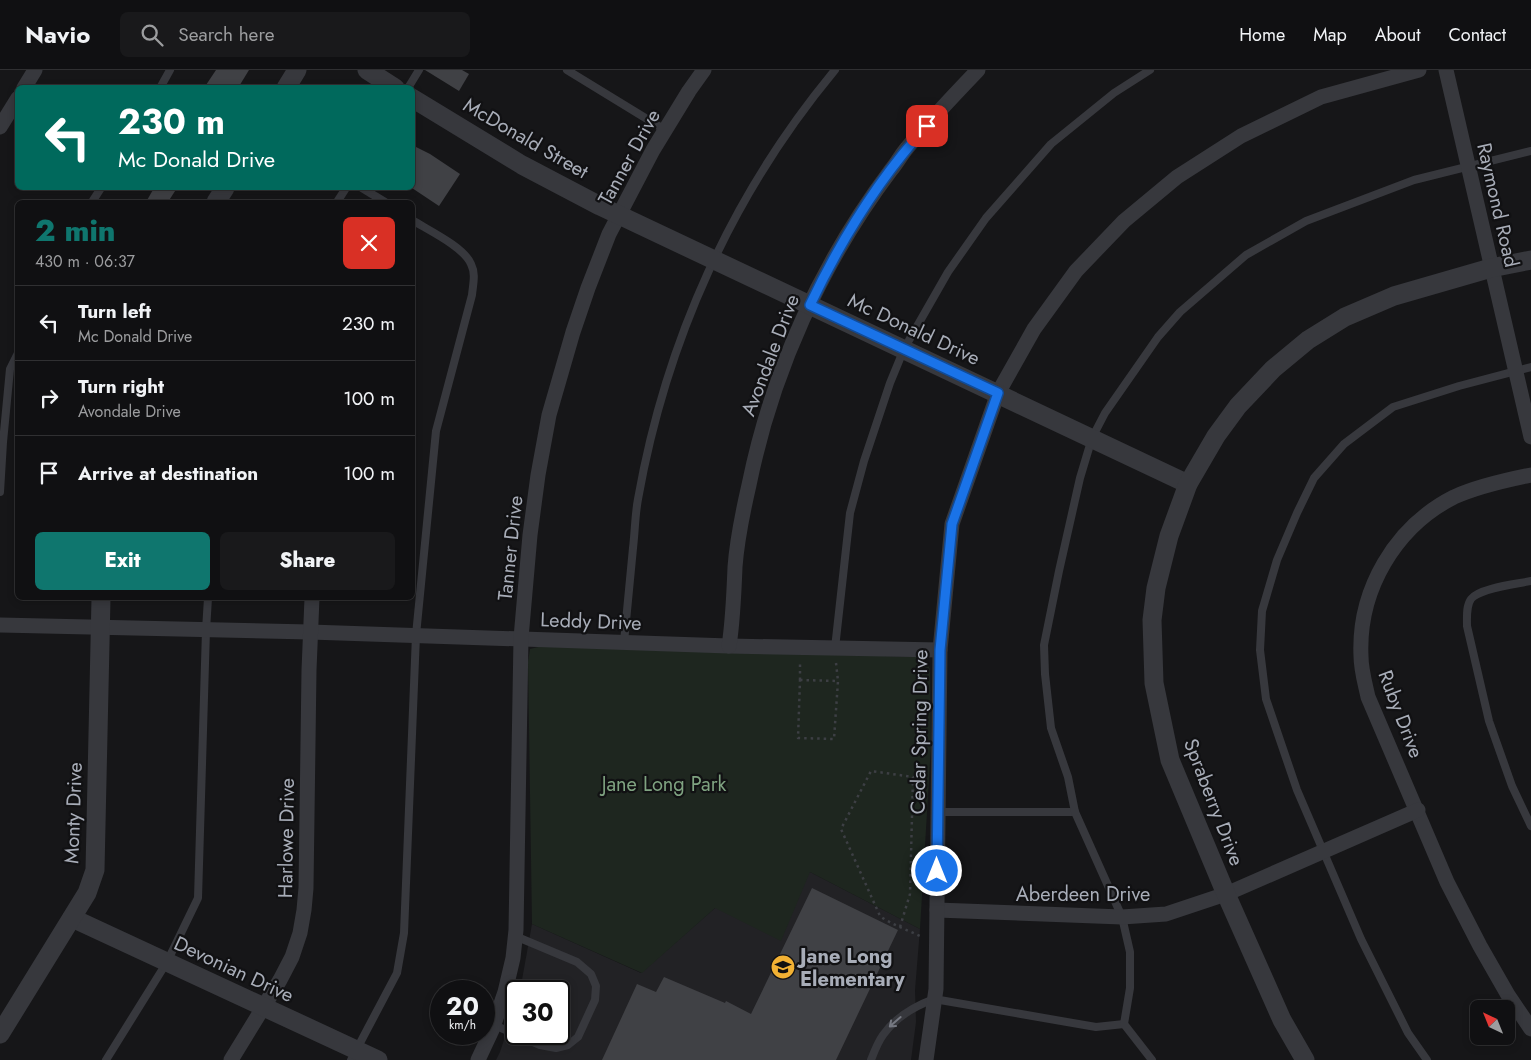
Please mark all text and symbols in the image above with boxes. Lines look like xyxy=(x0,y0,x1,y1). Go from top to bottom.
search box xyxy=(120,12,470,57)
text: Navio xyxy=(25,17,90,52)
icon: search xyxy=(138,21,166,49)
text: Search here xyxy=(178,21,274,48)
text: Home xyxy=(1239,22,1285,48)
text: Map xyxy=(1313,22,1347,48)
text: About xyxy=(1375,22,1420,48)
text: Contact xyxy=(1448,22,1506,48)
street label: McDonald Street xyxy=(458,91,594,186)
text: 230 m xyxy=(118,97,225,147)
street label: Tanner Drive xyxy=(591,104,668,210)
icon: left xyxy=(35,105,100,170)
pin xyxy=(906,105,948,147)
icon: arrive xyxy=(913,112,941,140)
street label: Raymond Road xyxy=(1469,140,1526,270)
text: Mc Donald Drive xyxy=(118,143,275,175)
text: 2 min xyxy=(35,209,116,252)
button: close xyxy=(343,217,395,269)
text: 430 m · 06:37 xyxy=(35,250,135,273)
street label: Mc Donald Drive xyxy=(843,286,985,373)
street label: Avondale Drive xyxy=(734,290,807,420)
text: Turn left xyxy=(78,298,151,325)
icon: left xyxy=(35,309,63,337)
text: 230 m xyxy=(342,310,395,337)
text: Mc Donald Drive xyxy=(78,325,192,348)
text: Turn right xyxy=(78,373,164,400)
icon: right xyxy=(35,384,63,412)
text: 100 m xyxy=(343,385,395,412)
text: Avondale Drive xyxy=(78,400,181,423)
icon: arrive xyxy=(35,459,63,487)
text: Arrive at destination xyxy=(78,460,258,487)
text: 100 m xyxy=(343,460,395,487)
street label: Tanner Drive xyxy=(491,494,530,602)
button: Exit xyxy=(35,532,210,590)
button: Share xyxy=(220,532,395,590)
street label: Leddy Drive xyxy=(540,605,642,638)
street label: Cedar Spring Drive xyxy=(904,649,935,815)
street label: Ruby Drive xyxy=(1371,666,1431,762)
street label: Spraberry Drive xyxy=(1176,734,1251,870)
street label: Monty Drive xyxy=(57,762,90,864)
park label: Jane Long Park xyxy=(599,770,727,799)
street label: Harlowe Drive xyxy=(271,778,302,898)
position arrow xyxy=(910,844,962,896)
street label: Aberdeen Drive xyxy=(1016,880,1150,909)
street label: Devonian Drive xyxy=(169,929,299,1010)
place label: Jane Long Elementary xyxy=(796,942,905,994)
school or university icon: Jane Long Elementary xyxy=(770,954,796,980)
speed limit sign: 30 xyxy=(505,980,570,1045)
text: 20 xyxy=(446,988,479,1024)
north arrow xyxy=(1470,1000,1515,1045)
map controls xyxy=(1470,1000,1515,1045)
text: km/h xyxy=(449,1016,476,1034)
one-way arrow xyxy=(889,1016,902,1028)

